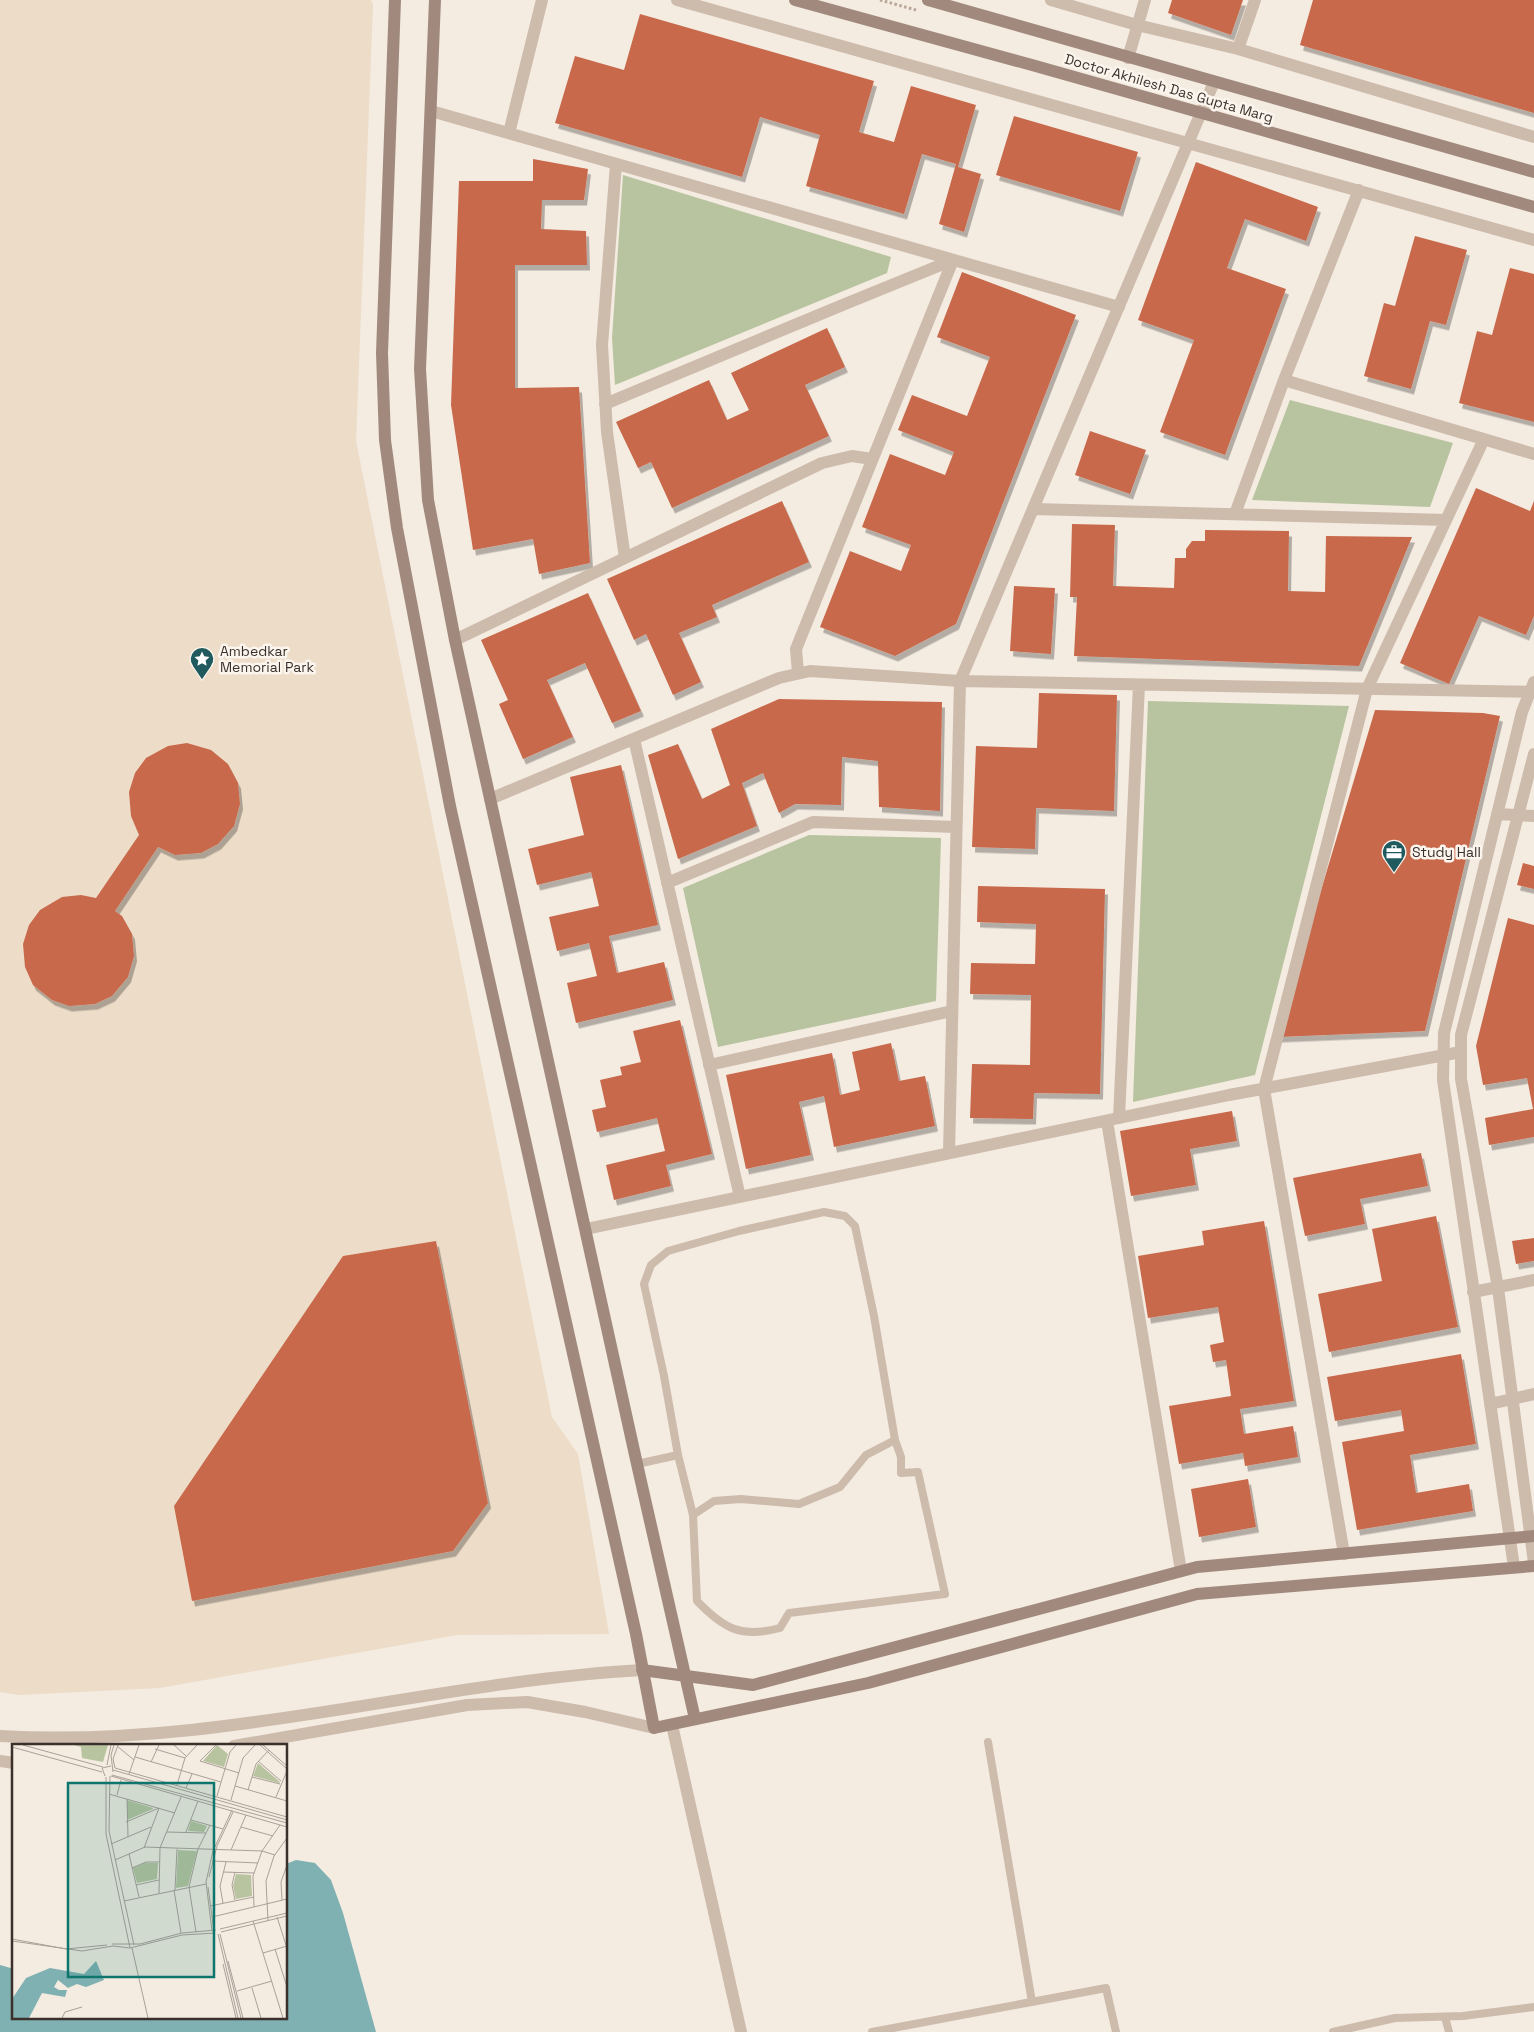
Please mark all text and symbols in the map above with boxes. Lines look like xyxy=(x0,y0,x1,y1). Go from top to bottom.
street label: Doctor Akhilesh Das Gupta Marg xyxy=(1063,50,1275,126)
place label: Ambedkar Memorial Park xyxy=(220,642,314,676)
place icon: Ambedkar Memorial Park xyxy=(189,646,215,680)
office icon: Study Hall xyxy=(1381,839,1407,873)
place label: Study Hall xyxy=(1412,843,1481,861)
inset map xyxy=(12,1744,288,2020)

